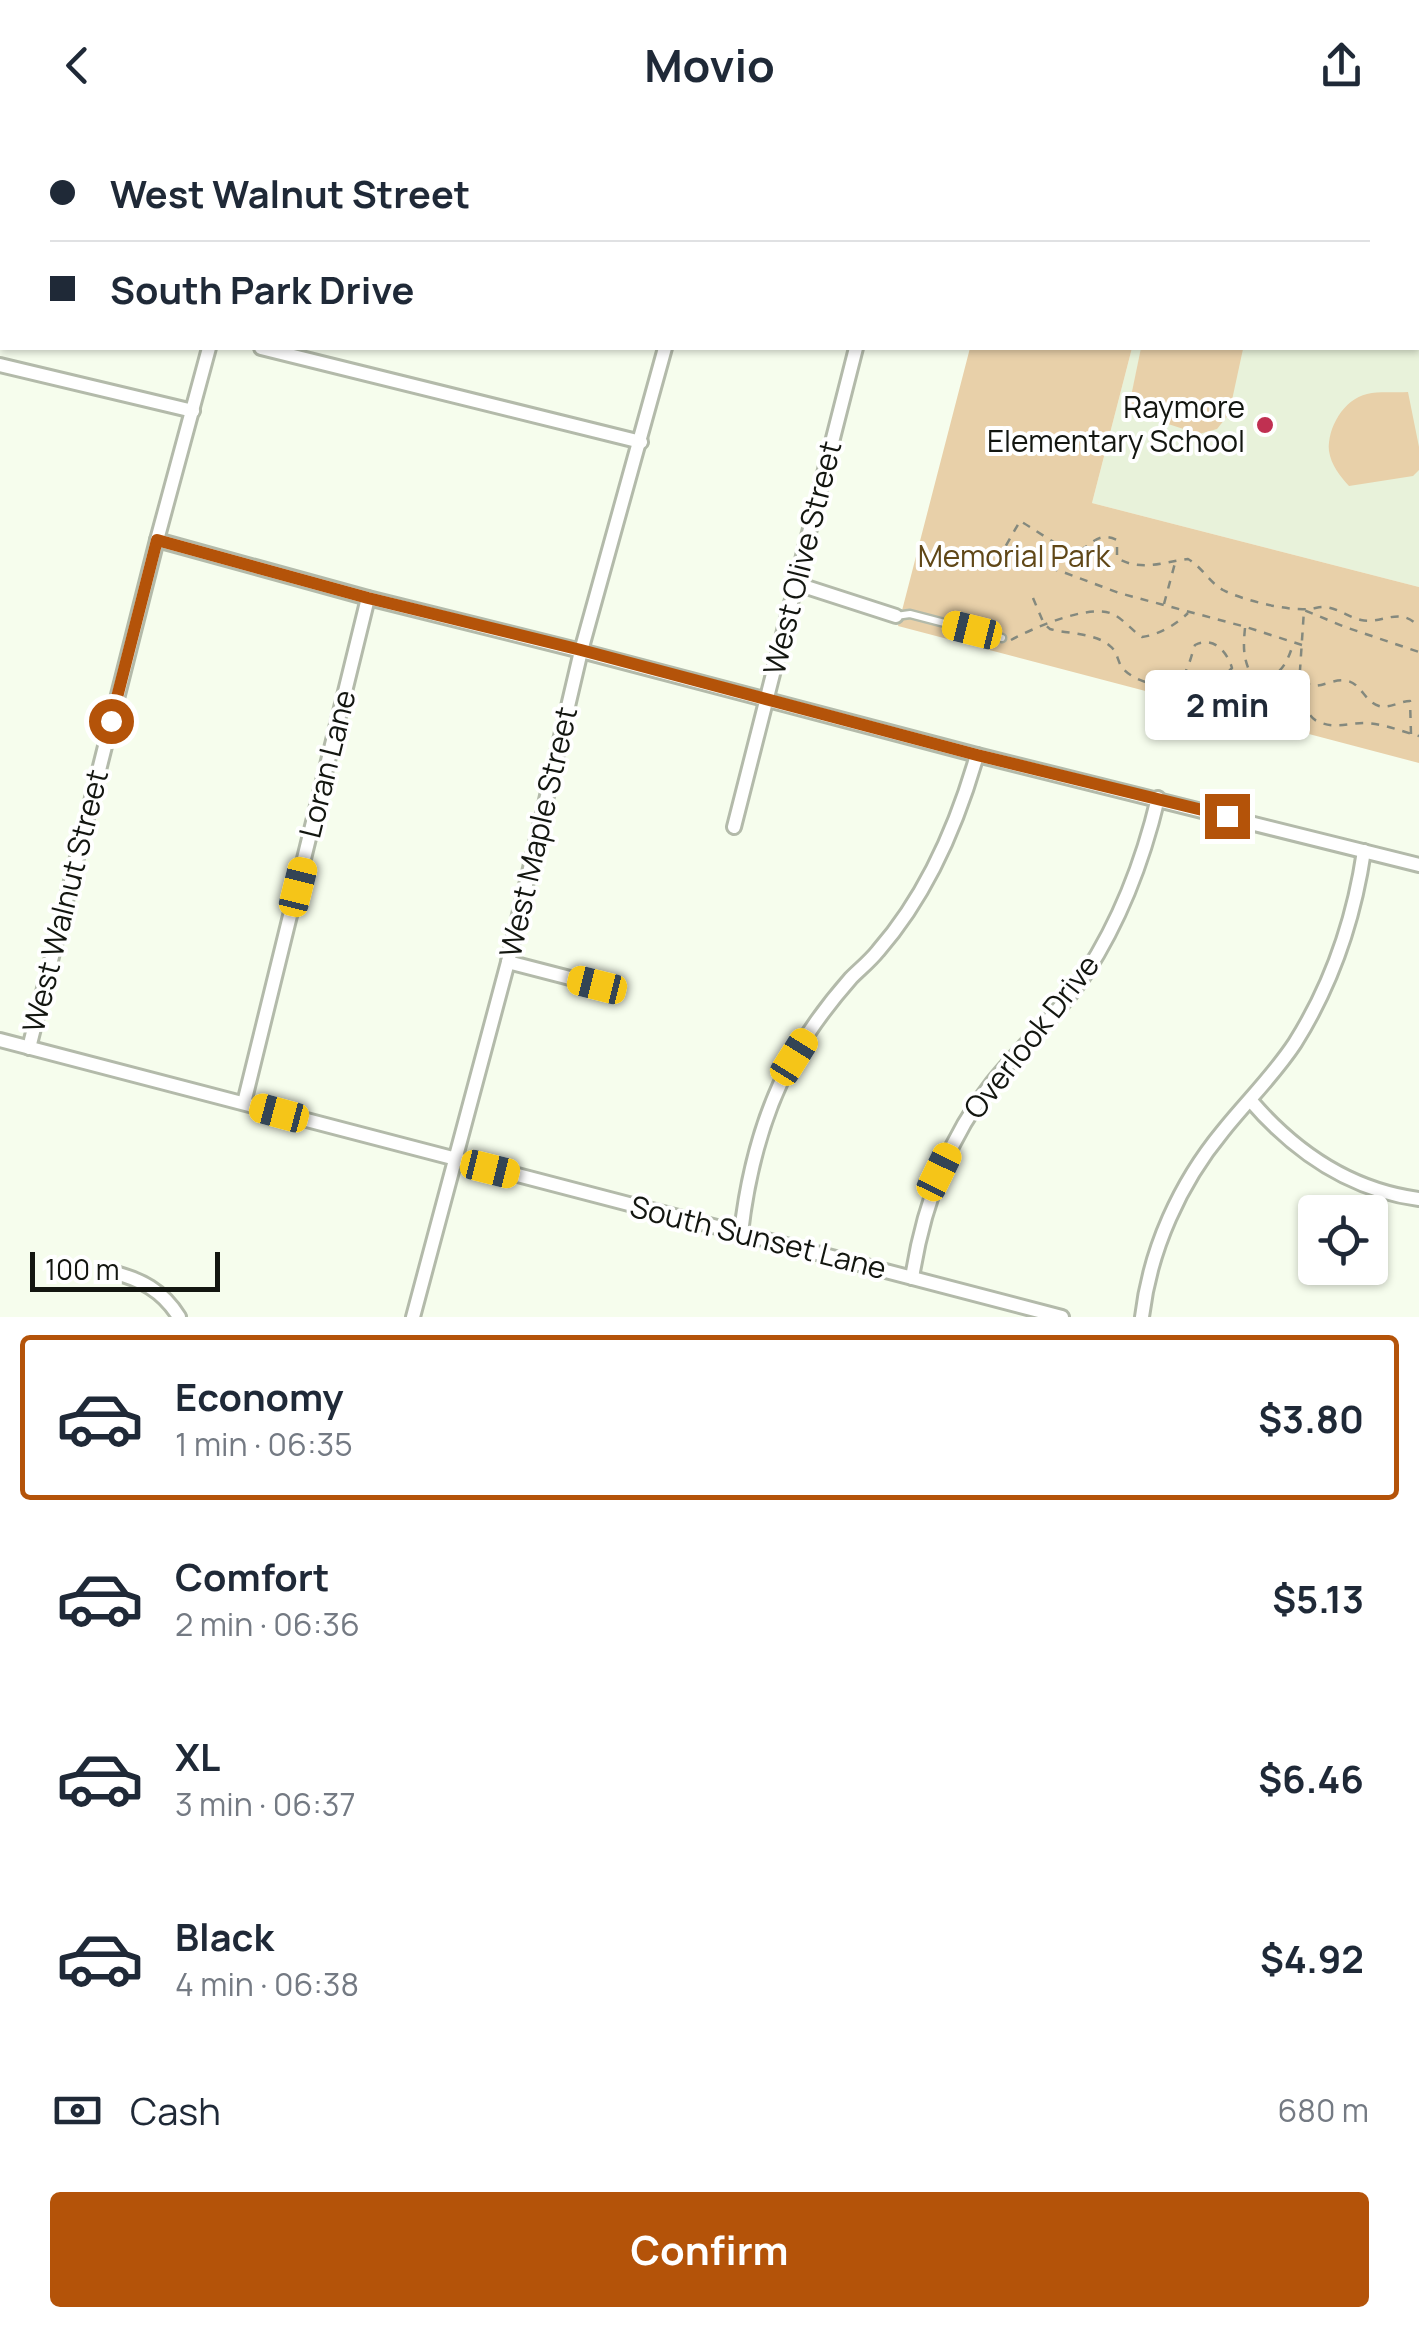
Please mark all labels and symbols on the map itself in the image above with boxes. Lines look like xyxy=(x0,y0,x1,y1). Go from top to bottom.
place label: Raymore Elementary School xyxy=(987,386,1245,461)
marker: Raymore Elementary School xyxy=(1254,414,1276,436)
street label: West Olive Street xyxy=(753,436,850,679)
park label: Memorial Park xyxy=(918,535,1111,576)
car xyxy=(939,608,1005,652)
callout: 2 min xyxy=(1144,671,1310,741)
street label: Loran Lane xyxy=(288,685,365,842)
route start xyxy=(89,699,134,744)
street label: West Maple Street xyxy=(489,702,586,961)
street label: West Walnut Street xyxy=(12,765,117,1036)
route end xyxy=(1205,794,1250,839)
car xyxy=(276,854,320,920)
street label: Overlook Drive xyxy=(954,945,1108,1127)
car xyxy=(564,963,630,1007)
car xyxy=(765,1024,823,1090)
car xyxy=(246,1091,312,1135)
car xyxy=(912,1138,966,1206)
car xyxy=(457,1147,523,1191)
street label: South Sunset Lane xyxy=(626,1185,891,1288)
scale bar xyxy=(30,1247,220,1292)

